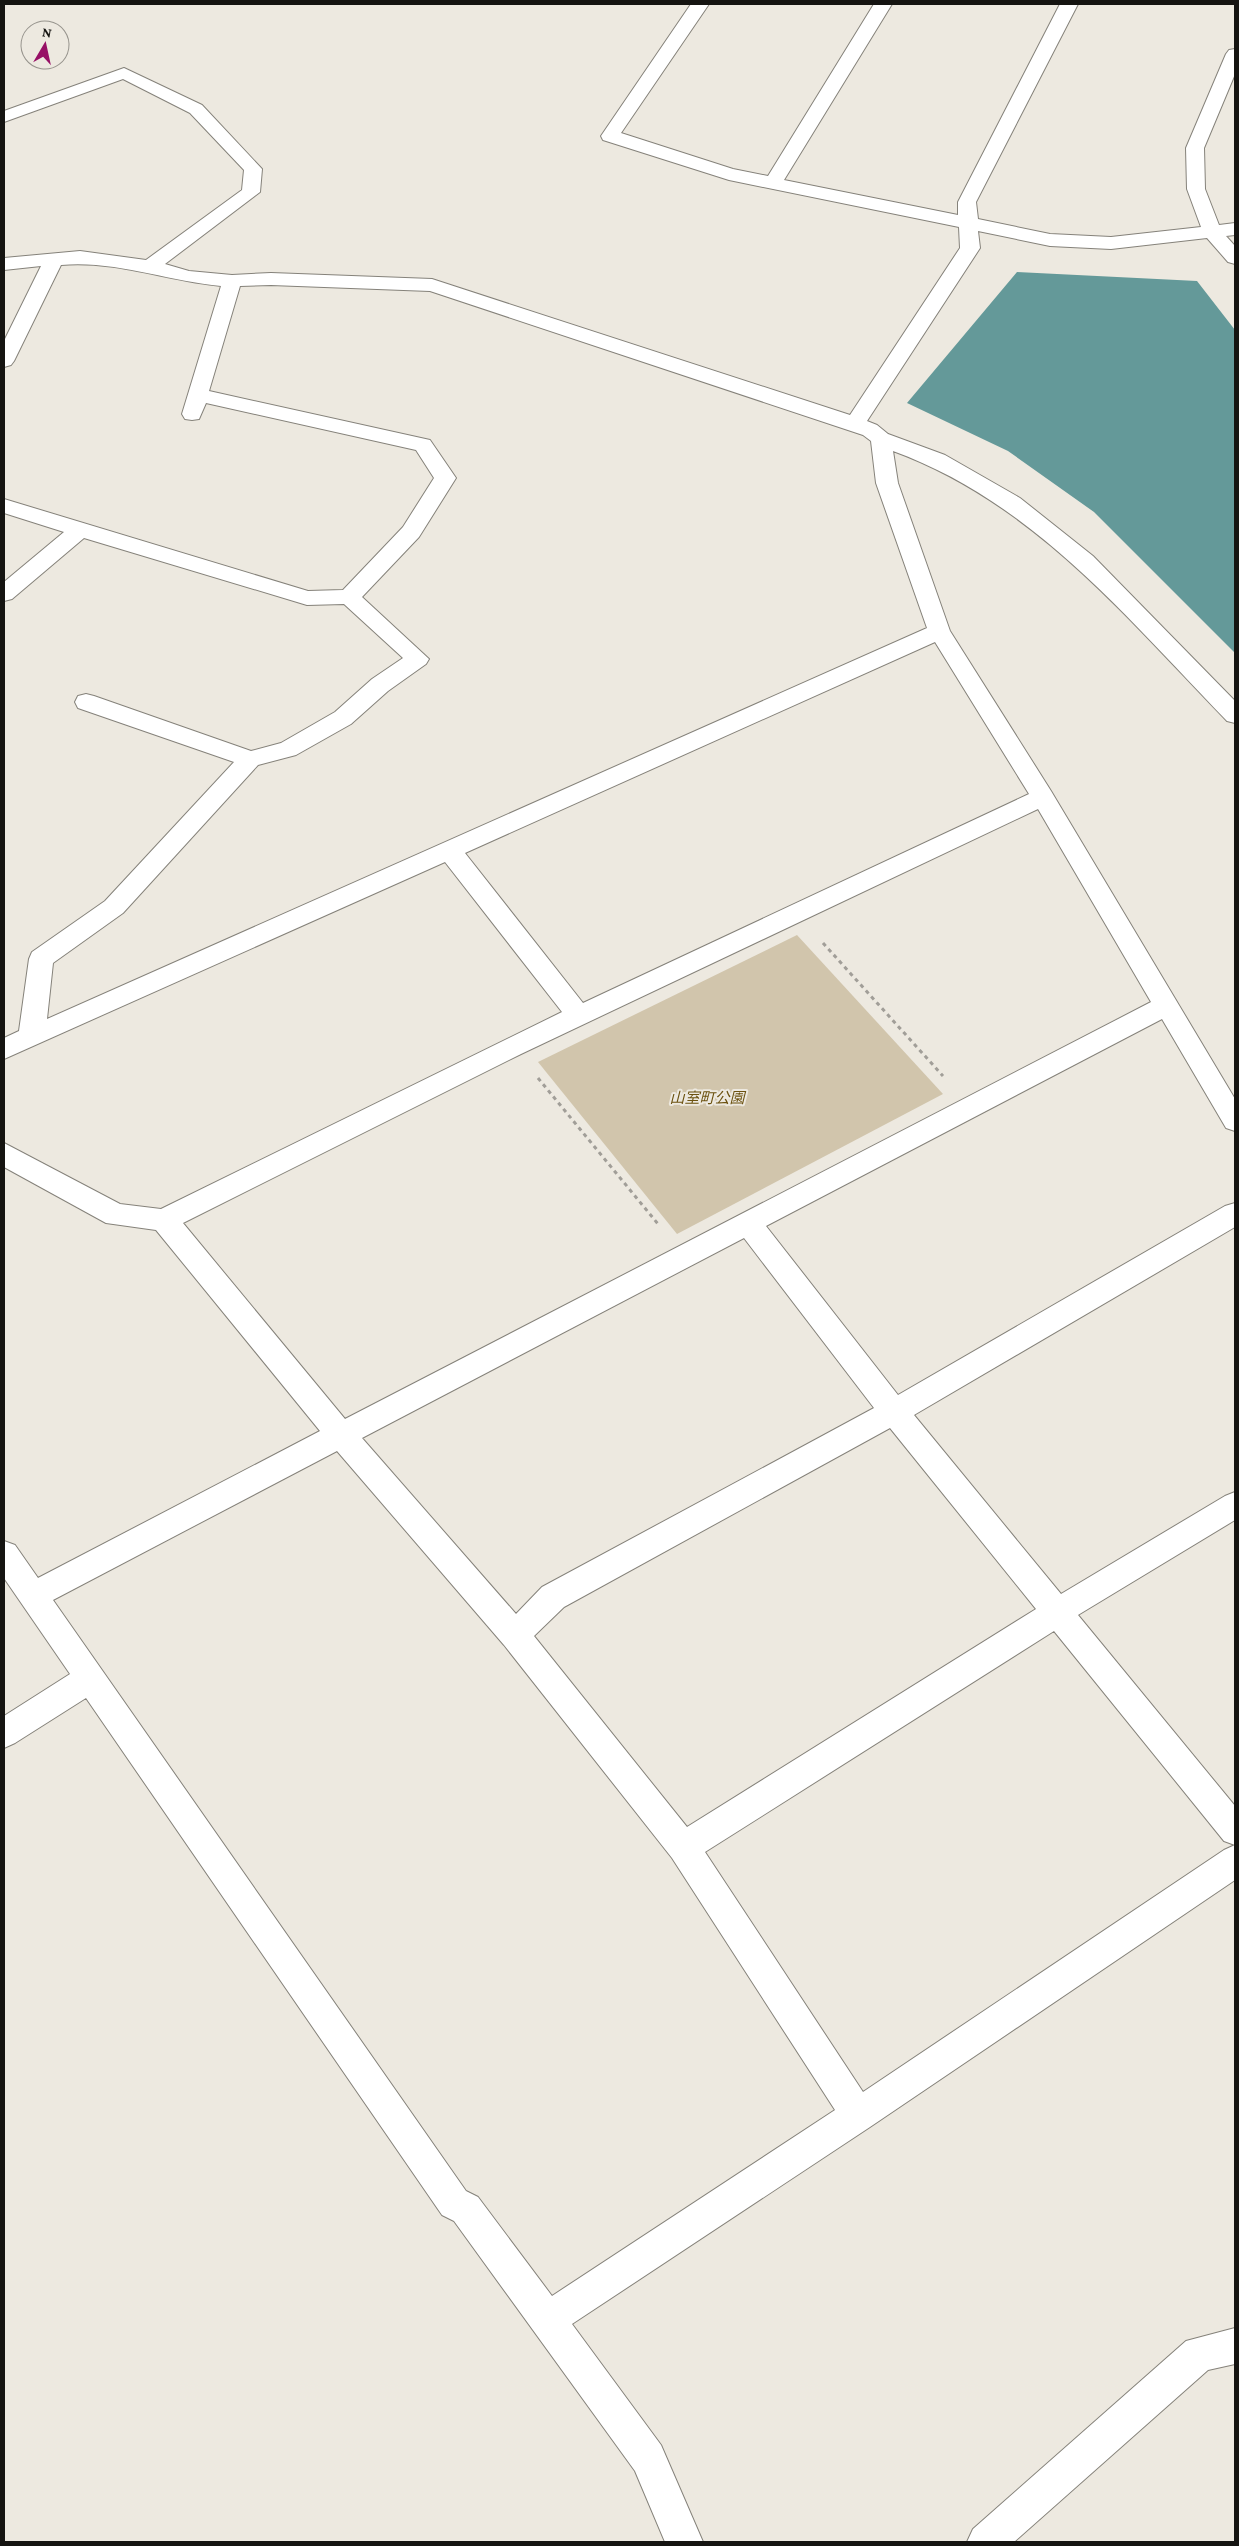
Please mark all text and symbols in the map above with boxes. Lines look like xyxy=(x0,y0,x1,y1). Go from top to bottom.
north arrow xyxy=(20,20,70,70)
text: N xyxy=(41,24,53,41)
park label: 山室町公園 xyxy=(669,1090,746,1106)

